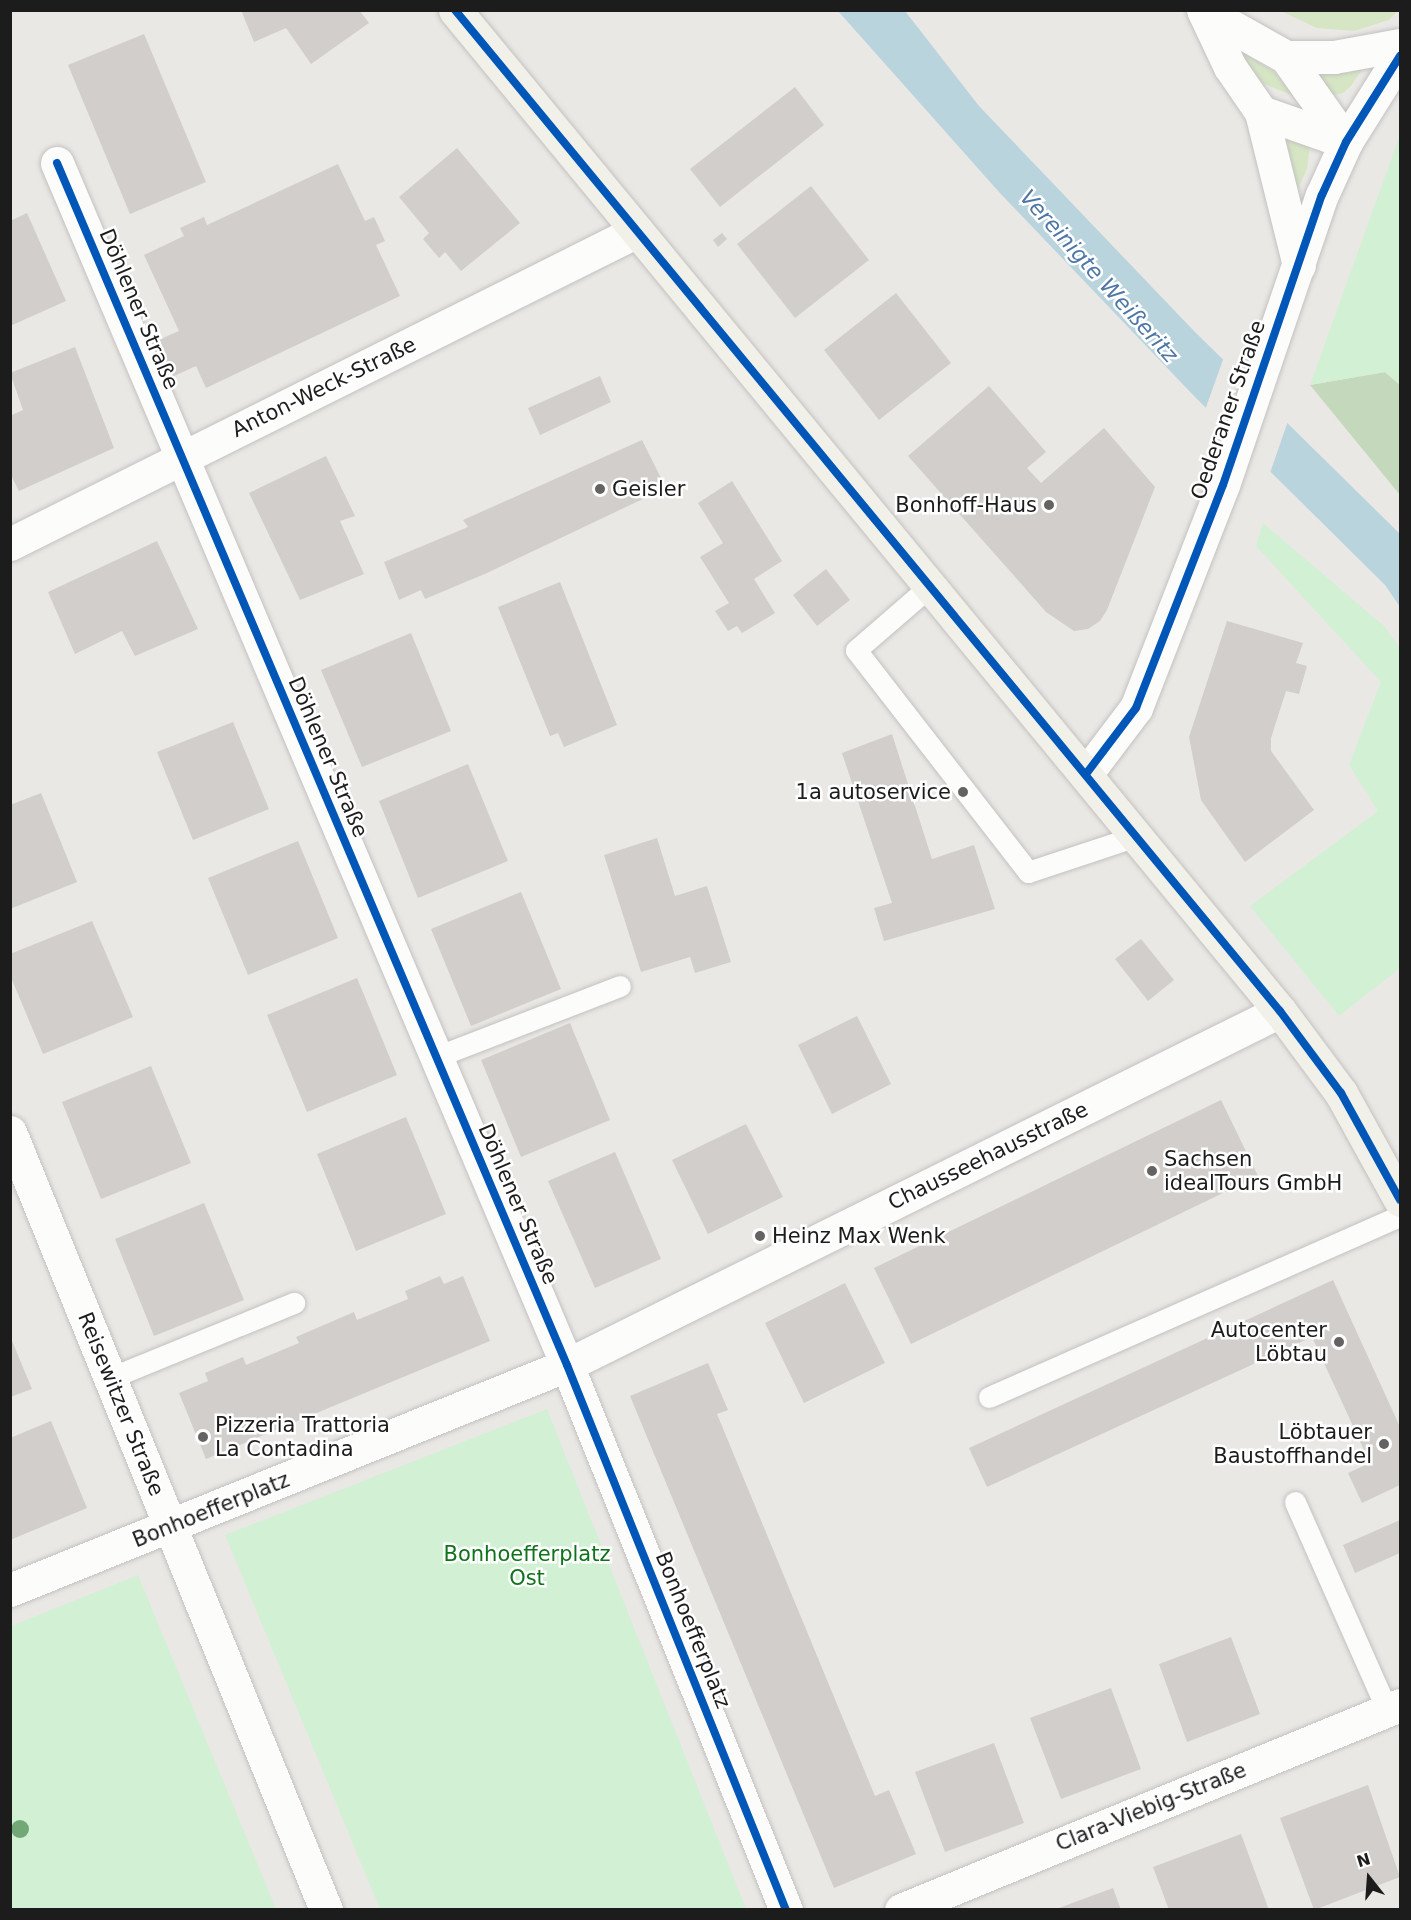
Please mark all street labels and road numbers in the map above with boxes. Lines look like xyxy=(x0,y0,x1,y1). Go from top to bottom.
street label: Döhlener Straße xyxy=(94,225,184,393)
street label: Oederaner Straße xyxy=(1185,317,1271,503)
street label: Anton-Weck-Straße xyxy=(228,331,420,443)
street label: Döhlener Straße xyxy=(283,673,373,841)
street label: Chausseehausstraße xyxy=(884,1097,1092,1215)
street label: Döhlener Straße xyxy=(473,1120,563,1288)
street label: Reisewitzer Straße xyxy=(73,1308,169,1500)
street label: Bonhoefferplatz xyxy=(129,1467,293,1553)
street label: Bonhoefferplatz xyxy=(650,1548,736,1712)
street label: Clara-Viebig-Straße xyxy=(1052,1757,1250,1857)

